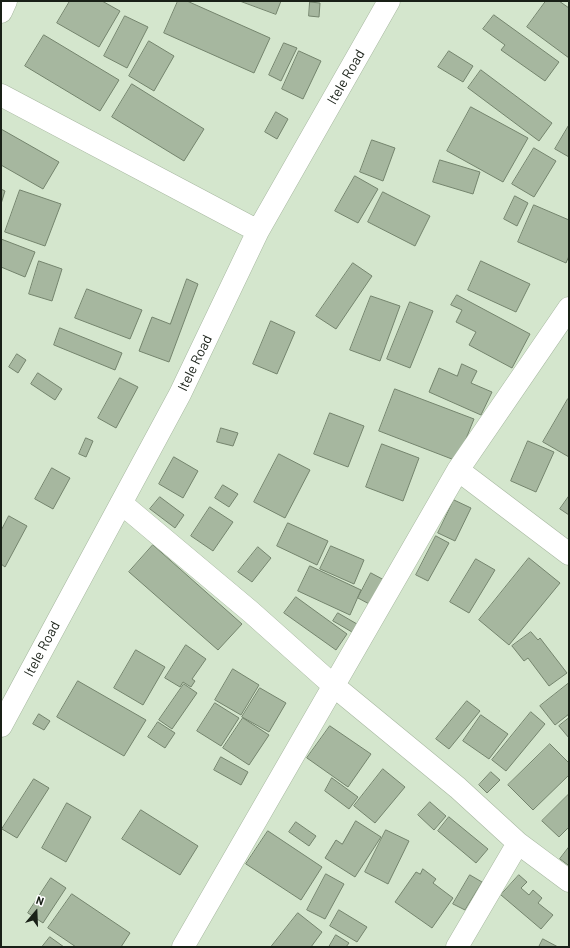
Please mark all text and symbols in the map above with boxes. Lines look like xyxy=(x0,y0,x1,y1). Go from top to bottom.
street label: Itele Road xyxy=(324,47,368,107)
street label: Itele Road xyxy=(174,332,216,394)
street label: Itele Road xyxy=(20,618,64,680)
north arrow xyxy=(16,892,56,932)
text: N xyxy=(34,893,46,908)

